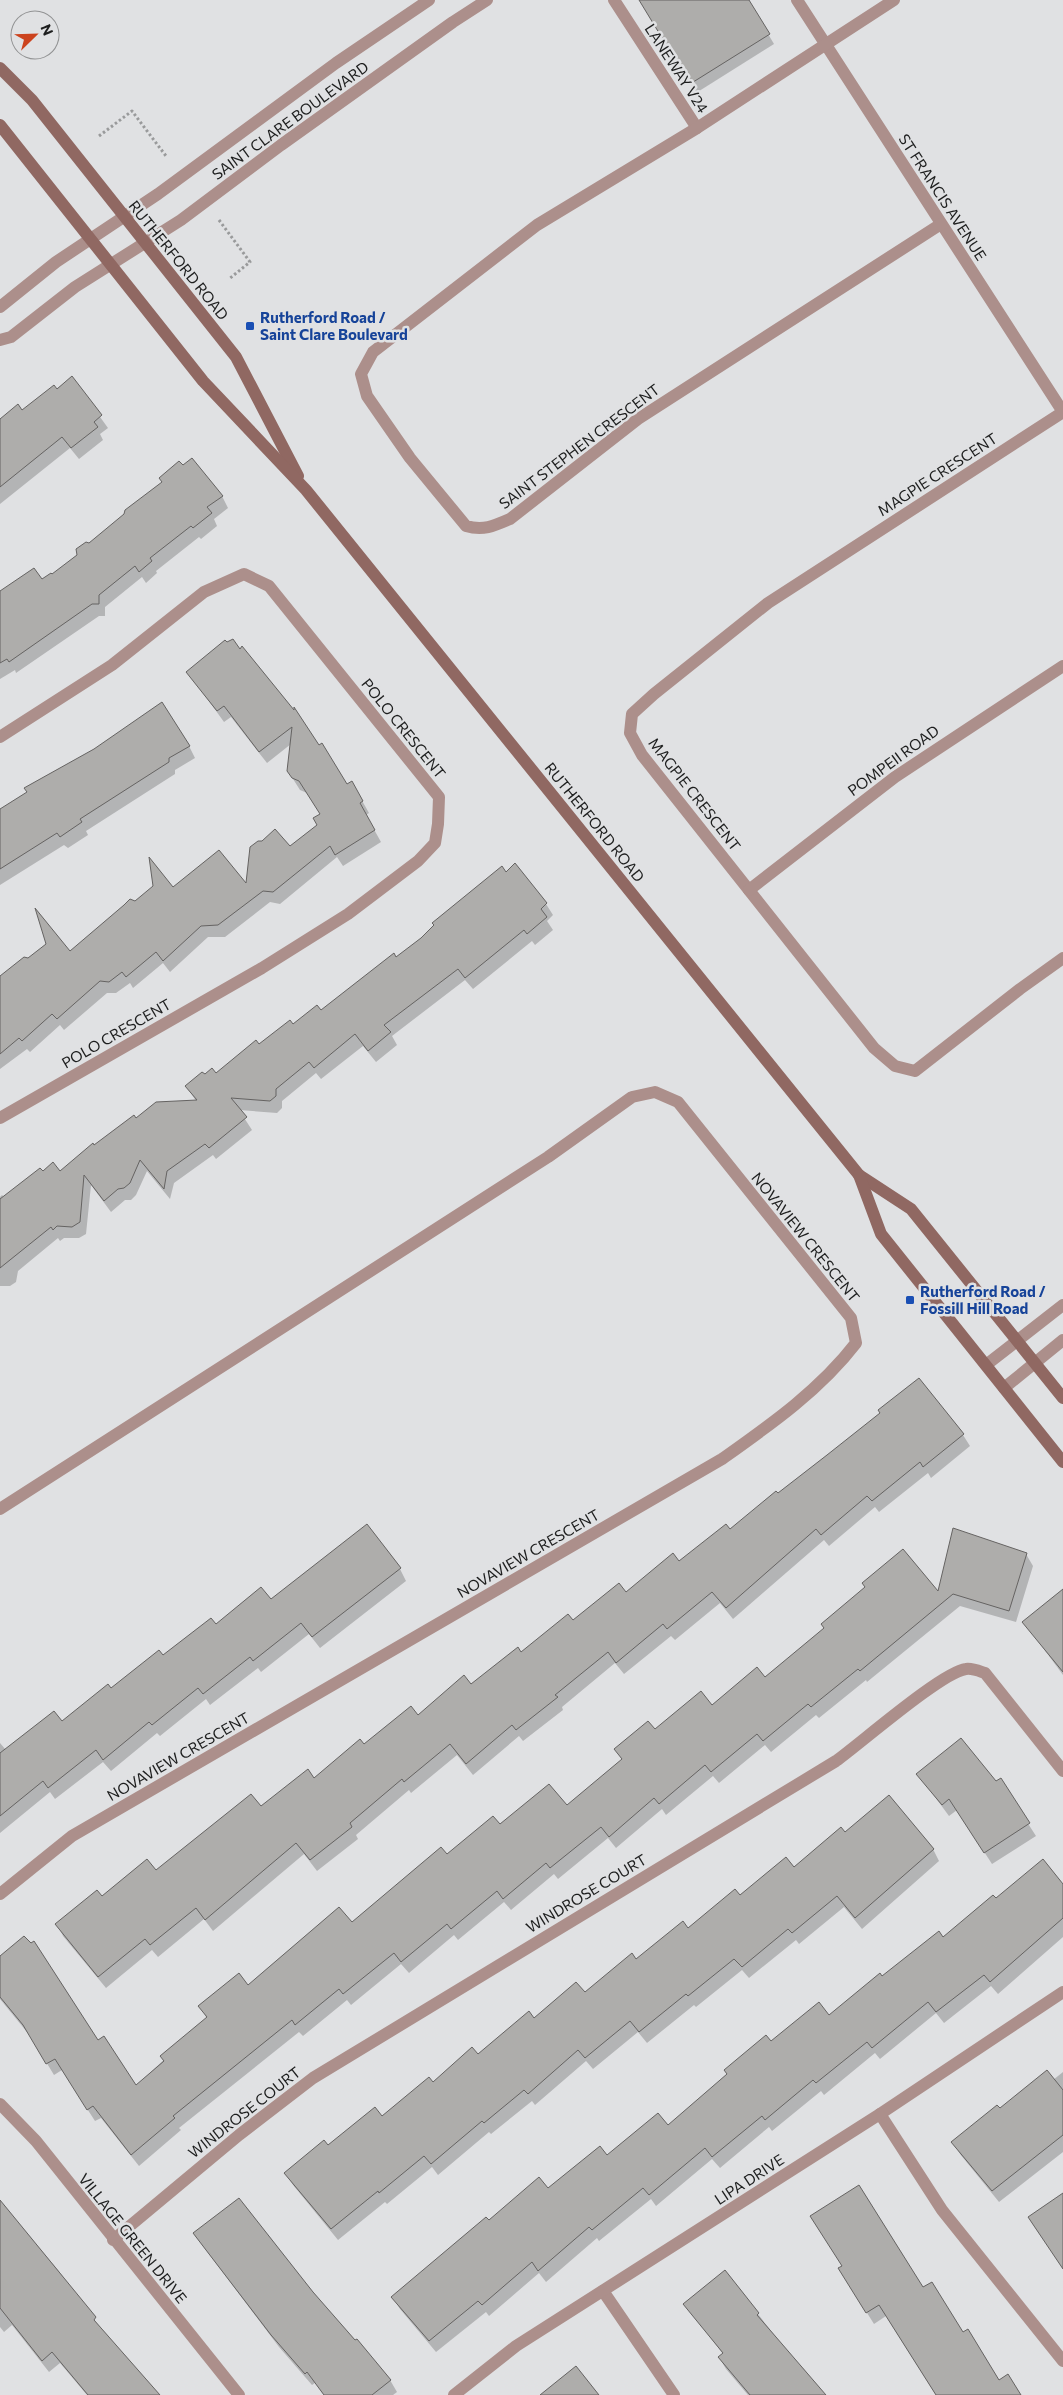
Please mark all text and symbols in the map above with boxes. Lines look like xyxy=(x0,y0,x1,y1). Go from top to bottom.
north arrow xyxy=(10,10,60,60)
street label: LANEWAY V24 xyxy=(642,20,712,116)
text: N xyxy=(38,22,57,38)
street label: SAINT CLARE BOULEVARD xyxy=(208,57,372,183)
street label: ST FRANCIS AVENUE xyxy=(895,130,991,264)
street label: RUTHERFORD ROAD xyxy=(125,197,233,323)
place label: Rutherford Road / Saint Clare Boulevard xyxy=(260,308,408,343)
marker: Rutherford Road / Saint Clare Boulevard xyxy=(244,320,256,332)
street label: SAINT STEPHEN CRESCENT xyxy=(495,380,663,512)
street label: MAGPIE CRESCENT xyxy=(874,428,1000,519)
street label: POLO CRESCENT xyxy=(358,674,450,782)
street label: POMPEII ROAD xyxy=(844,721,942,799)
street label: MAGPIE CRESCENT xyxy=(645,734,745,855)
street label: RUTHERFORD ROAD xyxy=(541,759,649,885)
street label: POLO CRESCENT xyxy=(58,994,174,1072)
street label: NOVAVIEW CRESCENT xyxy=(748,1169,864,1306)
place label: Rutherford Road / Fossill Hill Road xyxy=(920,1282,1046,1317)
marker: Rutherford Road / Fossill Hill Road xyxy=(904,1294,916,1306)
street label: NOVAVIEW CRESCENT xyxy=(454,1505,603,1601)
street label: NOVAVIEW CRESCENT xyxy=(104,1708,253,1804)
street label: WINDROSE COURT xyxy=(522,1850,650,1936)
street label: WINDROSE COURT xyxy=(184,2062,304,2161)
street label: LIPA DRIVE xyxy=(711,2150,787,2208)
street label: VILLAGE GREEN DRIVE xyxy=(75,2169,191,2307)

